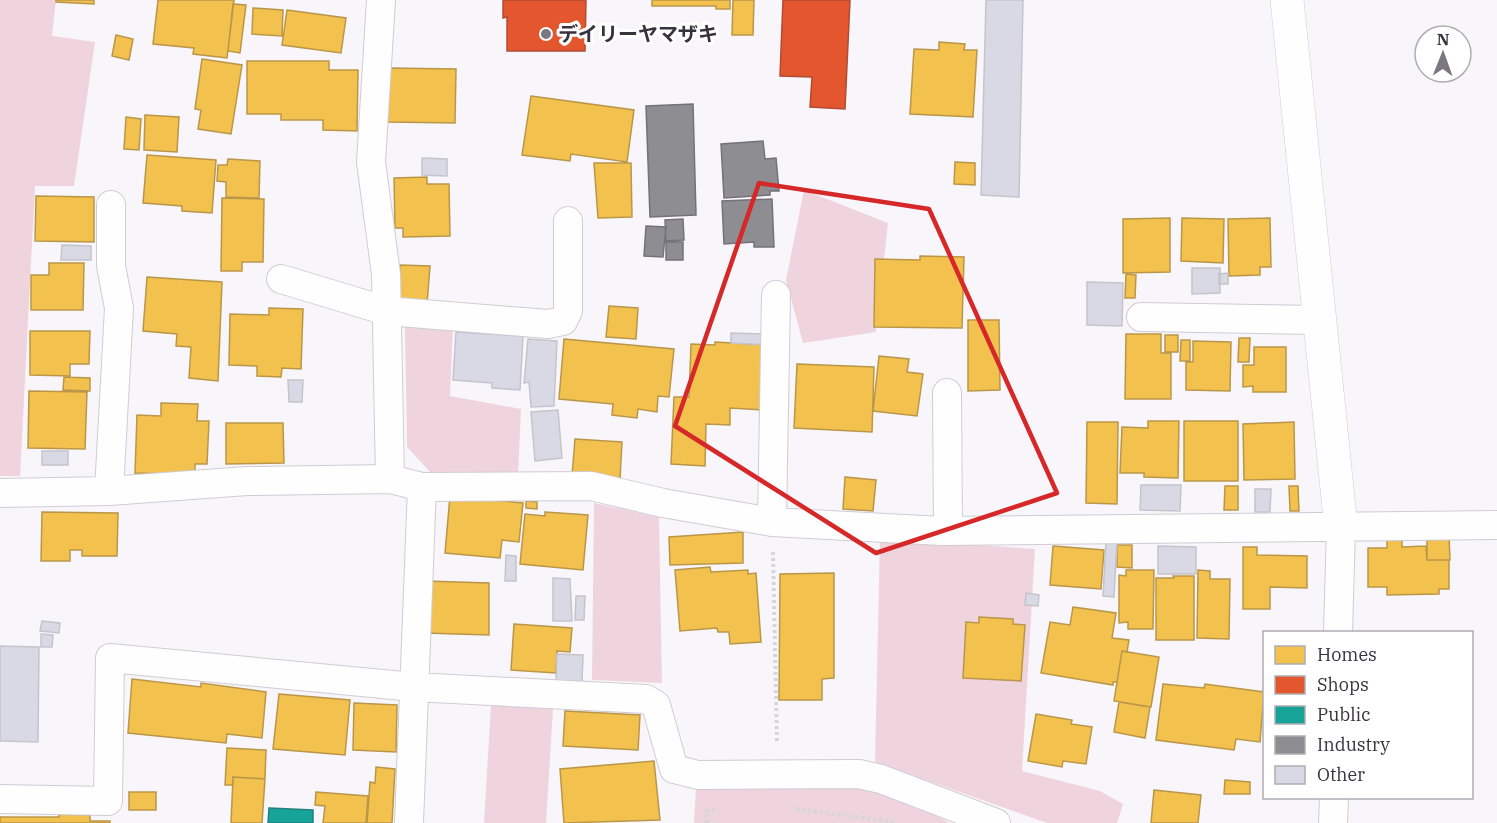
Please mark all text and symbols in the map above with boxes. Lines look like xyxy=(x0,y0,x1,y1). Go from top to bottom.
place label: デイリーヤマザキ xyxy=(558,20,718,47)
north arrow xyxy=(1413,24,1473,84)
marker: デイリーヤマザキ xyxy=(539,27,553,41)
text: N xyxy=(1437,29,1450,49)
legend xyxy=(1263,631,1473,799)
text: Homes xyxy=(1317,643,1377,666)
text: Shops xyxy=(1317,673,1369,696)
text: Public xyxy=(1317,703,1371,726)
text: Industry xyxy=(1317,733,1390,756)
text: Other xyxy=(1317,763,1365,786)

